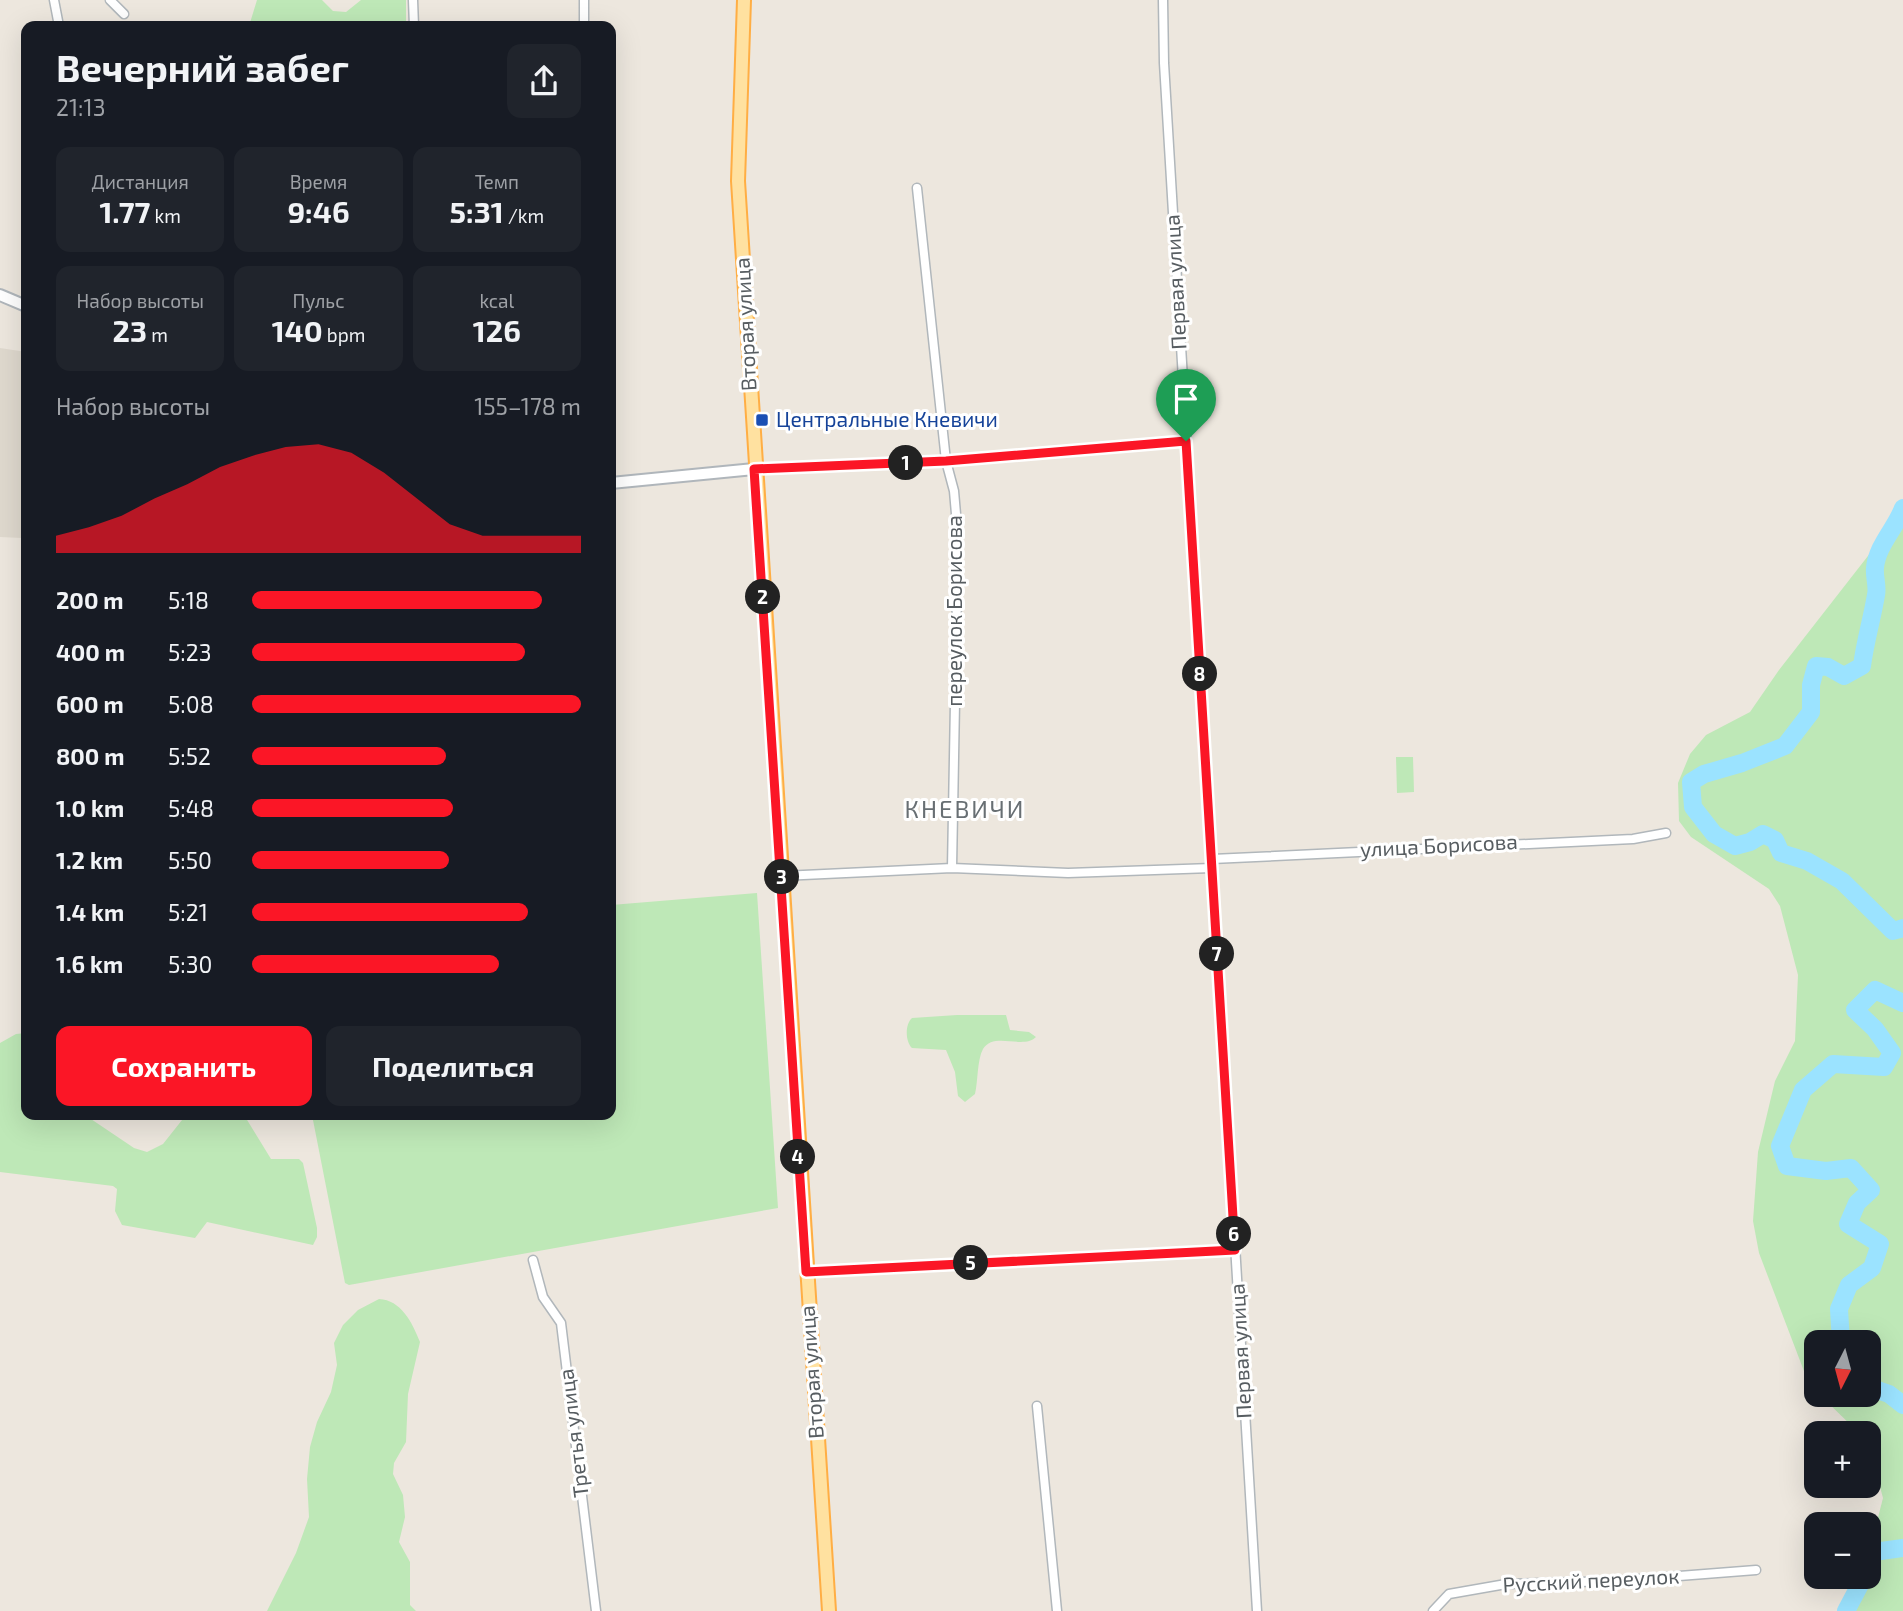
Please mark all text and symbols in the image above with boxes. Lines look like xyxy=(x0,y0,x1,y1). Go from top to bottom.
text: Вечерний забег xyxy=(56,44,349,90)
button: share xyxy=(507,44,581,118)
text: 21:13 xyxy=(56,93,105,121)
text: Дистанция xyxy=(92,170,189,193)
text: Время xyxy=(290,170,347,193)
text: Темп xyxy=(475,170,519,193)
text: 1.77 xyxy=(99,193,150,229)
text: 9:46 xyxy=(287,193,350,229)
text: 5:31 xyxy=(450,193,504,229)
text: km xyxy=(150,204,181,227)
text: /km xyxy=(504,204,544,227)
street label: Первая улица xyxy=(1158,214,1192,350)
street label: Вторая улица xyxy=(729,257,761,392)
text: Набор высоты xyxy=(76,289,204,312)
text: Пульс xyxy=(292,289,345,312)
text: kcal xyxy=(479,289,514,312)
text: 23 xyxy=(112,312,147,348)
text: 140 xyxy=(272,312,323,348)
text: 126 xyxy=(473,312,521,348)
text: m xyxy=(147,323,168,346)
text: bpm xyxy=(323,323,365,346)
pin xyxy=(1156,369,1216,441)
icon: arrive xyxy=(1167,380,1205,418)
text: Набор высоты xyxy=(56,392,210,420)
text: 155–178 m xyxy=(474,392,581,420)
place label: Центральные Кневичи xyxy=(776,406,998,431)
marker: Центральные Кневичи xyxy=(754,412,770,428)
pin: 1 xyxy=(888,446,923,480)
text: 1 xyxy=(901,451,910,474)
street label: переулок Борисова xyxy=(941,515,967,707)
pin: 2 xyxy=(746,580,780,614)
text: 2 xyxy=(757,585,768,608)
text: 200 m xyxy=(56,586,124,614)
text: 5:18 xyxy=(168,586,209,614)
text: 400 m xyxy=(56,638,125,666)
text: 5:23 xyxy=(168,638,211,666)
pin: 8 xyxy=(1182,656,1218,692)
text: 8 xyxy=(1194,662,1205,685)
text: 600 m xyxy=(56,690,124,718)
text: 5:08 xyxy=(168,690,214,718)
text: 800 m xyxy=(56,742,125,770)
text: 5:52 xyxy=(168,742,211,770)
text: 1.0 km xyxy=(56,794,124,822)
text: 5:48 xyxy=(168,794,214,822)
district label: КНЕВИЧИ xyxy=(905,794,1025,823)
street label: улица Борисова xyxy=(1359,828,1518,862)
text: 1.2 km xyxy=(56,846,123,874)
text: 5:50 xyxy=(168,846,212,874)
pin: 3 xyxy=(764,860,800,894)
text: 3 xyxy=(776,865,787,888)
text: 1.4 km xyxy=(56,898,124,926)
text: 5:21 xyxy=(168,898,208,926)
pin: 7 xyxy=(1200,936,1234,972)
text: 7 xyxy=(1211,942,1222,965)
text: 1.6 km xyxy=(56,950,123,978)
text: 5:30 xyxy=(168,950,212,978)
button: Сохранить xyxy=(56,1026,312,1106)
button: Поделиться xyxy=(326,1026,581,1106)
pin: 4 xyxy=(780,1140,816,1174)
text: 4 xyxy=(791,1145,804,1168)
pin: 6 xyxy=(1216,1216,1252,1252)
text: 6 xyxy=(1228,1222,1239,1245)
pin: 5 xyxy=(954,1246,988,1280)
text: 5 xyxy=(965,1251,976,1274)
street label: Первая улица xyxy=(1223,1283,1257,1419)
street label: Вторая улица xyxy=(793,1304,829,1440)
north arrow xyxy=(1804,1330,1881,1407)
map controls xyxy=(1804,1330,1881,1589)
street label: Третья улица xyxy=(552,1367,594,1499)
button: + xyxy=(1804,1421,1881,1498)
button: − xyxy=(1804,1512,1881,1589)
street label: Русский переулок xyxy=(1502,1562,1680,1598)

